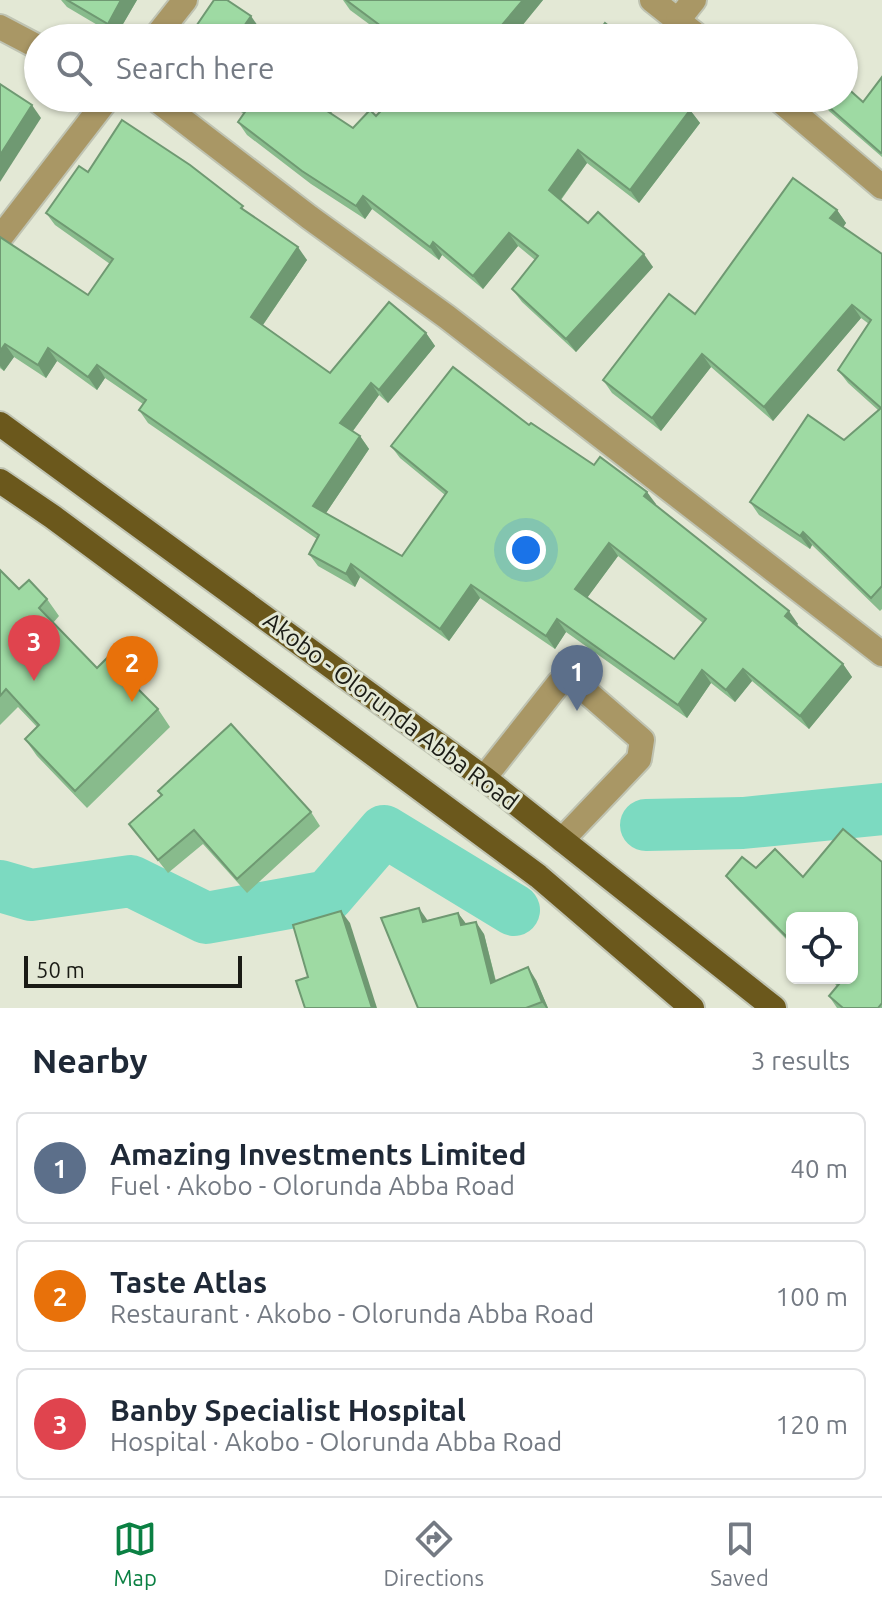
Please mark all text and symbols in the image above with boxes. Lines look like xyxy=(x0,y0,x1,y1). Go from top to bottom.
search box xyxy=(24,24,858,112)
icon: search xyxy=(52,46,96,90)
text: Search here xyxy=(116,51,275,85)
your location xyxy=(506,530,546,570)
street label: Akobo - Olorunda Abba Road xyxy=(259,606,523,816)
pin: 3 xyxy=(8,615,60,681)
pin: 2 xyxy=(106,636,158,702)
pin: 1 xyxy=(551,645,603,711)
map controls xyxy=(786,912,858,984)
button: locate xyxy=(786,912,858,984)
scale bar xyxy=(24,952,242,988)
text: 50 m xyxy=(36,957,85,982)
text: Nearby xyxy=(32,1041,147,1079)
text: 3 results xyxy=(751,1046,850,1075)
text: Amazing Investments Limited xyxy=(110,1137,527,1171)
text: 1 xyxy=(53,1154,67,1183)
text: 40 m xyxy=(790,1154,848,1183)
text: Fuel · Akobo - Olorunda Abba Road xyxy=(110,1171,515,1200)
text: Taste Atlas xyxy=(110,1265,267,1299)
text: 2 xyxy=(53,1282,67,1311)
text: 100 m xyxy=(776,1282,848,1311)
text: Restaurant · Akobo - Olorunda Abba Road xyxy=(110,1299,594,1328)
text: Banby Specialist Hospital xyxy=(110,1393,466,1427)
text: 3 xyxy=(53,1410,67,1439)
text: 120 m xyxy=(776,1410,848,1439)
text: Hospital · Akobo - Olorunda Abba Road xyxy=(110,1427,562,1456)
tab: Map xyxy=(113,1517,157,1590)
tab: Directions xyxy=(383,1517,484,1590)
tab: Saved xyxy=(710,1517,769,1590)

